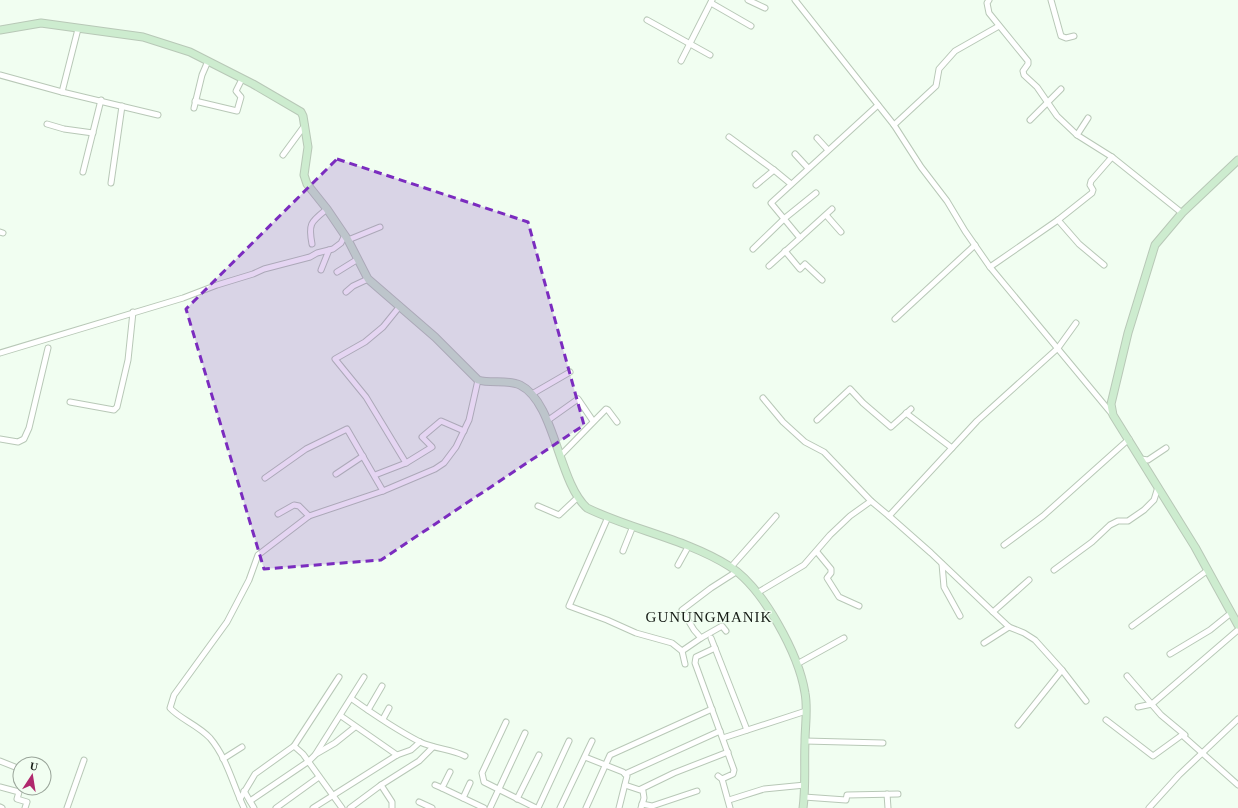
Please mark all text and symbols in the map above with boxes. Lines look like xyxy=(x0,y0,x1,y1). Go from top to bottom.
district label: GUNUNGMANIK xyxy=(646,609,772,625)
north arrow xyxy=(12,756,52,796)
text: U xyxy=(29,760,39,773)

